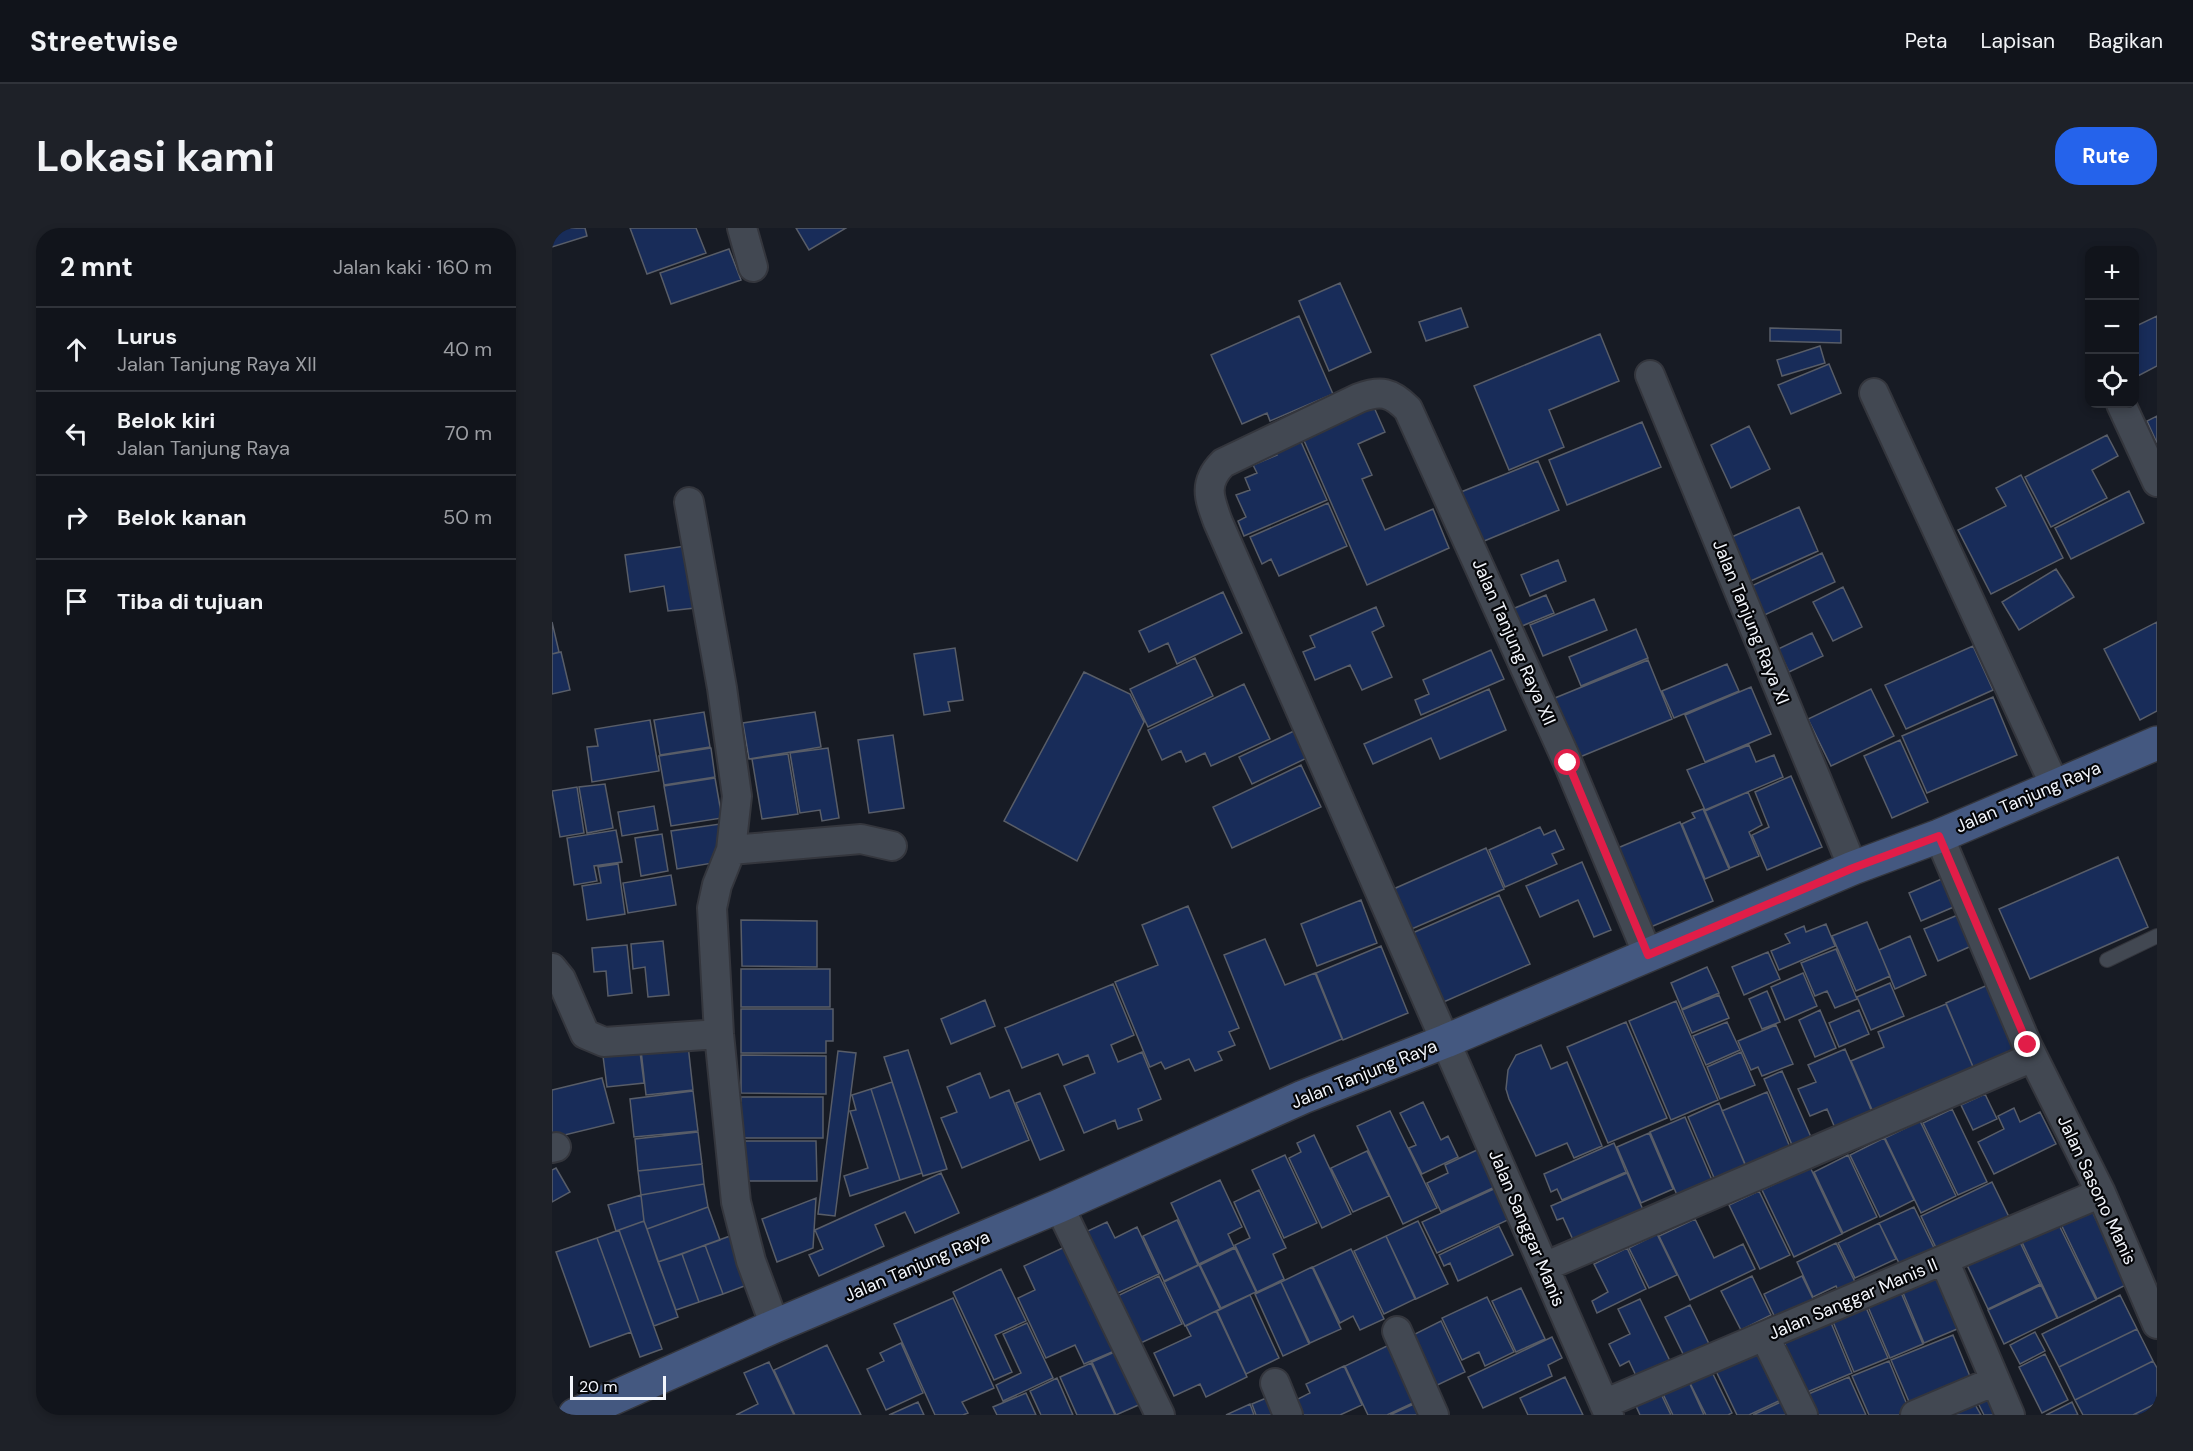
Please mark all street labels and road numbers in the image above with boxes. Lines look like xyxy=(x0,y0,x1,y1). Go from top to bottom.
street label: Jalan Tanjung Raya XI xyxy=(1707,536,1795,708)
street label: Jalan Tanjung Raya XII xyxy=(1466,555,1562,729)
street label: Jalan Tanjung Raya xyxy=(1952,756,2104,838)
street label: Jalan Tanjung Raya xyxy=(1287,1034,1441,1114)
street label: Jalan Sasono Manis xyxy=(2052,1111,2142,1269)
street label: Jalan Sanggar Manis xyxy=(1483,1146,1571,1310)
street label: Jalan Tanjung Raya xyxy=(841,1225,993,1307)
street label: Jalan Sanggar Manis II xyxy=(1765,1253,1941,1345)

